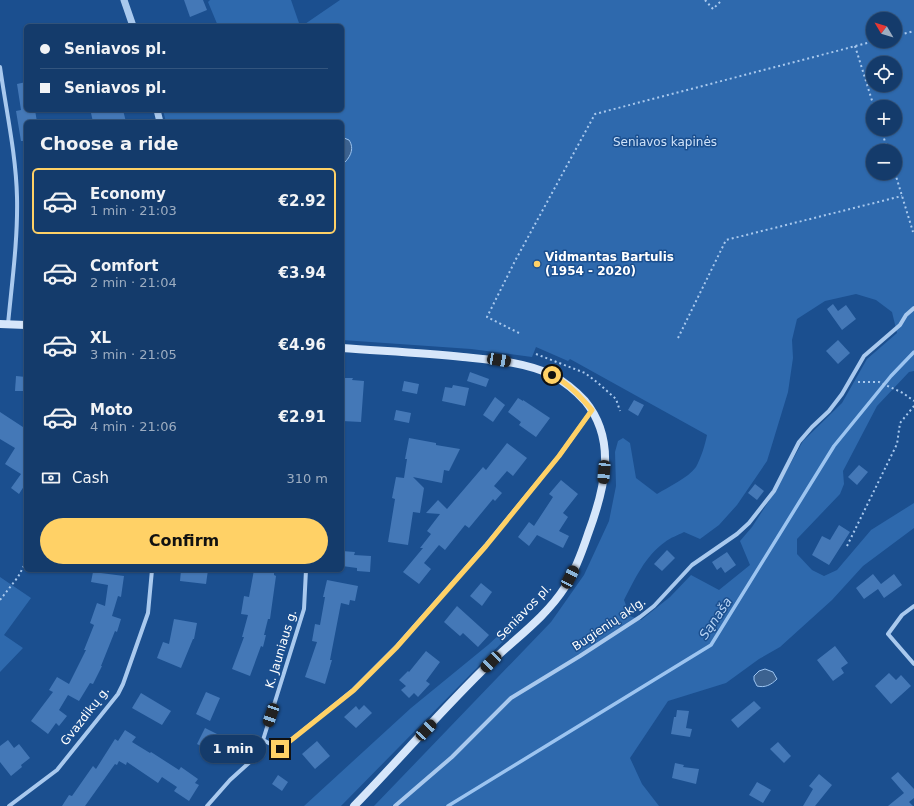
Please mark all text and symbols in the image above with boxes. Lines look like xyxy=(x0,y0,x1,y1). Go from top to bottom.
north arrow xyxy=(866,12,902,48)
map controls xyxy=(866,12,902,180)
text: Seniavos pl. xyxy=(64,40,167,58)
button: locate xyxy=(866,56,902,92)
text: Seniavos pl. xyxy=(64,79,167,97)
button: + xyxy=(866,100,902,136)
text: Choose a ride xyxy=(40,133,179,154)
park label: Seniavos kapinės xyxy=(613,135,717,149)
button: − xyxy=(866,144,902,180)
icon: car xyxy=(42,183,78,219)
text: Economy xyxy=(90,185,166,203)
text: €2.92 xyxy=(279,192,326,210)
text: 1 min · 21:03 xyxy=(90,203,177,218)
place label: Vidmantas Bartulis (1954 - 2020) xyxy=(545,250,674,278)
icon: car xyxy=(42,255,78,291)
text: Comfort xyxy=(90,257,158,275)
marker: Vidmantas Bartulis (1954 - 2020) xyxy=(532,259,542,269)
text: €3.94 xyxy=(279,264,326,282)
text: 2 min · 21:04 xyxy=(90,275,177,290)
icon: car xyxy=(42,327,78,363)
text: XL xyxy=(90,329,111,347)
text: €4.96 xyxy=(279,336,326,354)
text: 3 min · 21:05 xyxy=(90,347,177,362)
car xyxy=(486,352,512,368)
route start xyxy=(543,366,561,384)
icon: car xyxy=(42,399,78,435)
text: Moto xyxy=(90,401,133,419)
text: €2.91 xyxy=(279,408,326,426)
text: 4 min · 21:06 xyxy=(90,419,177,434)
car xyxy=(597,460,611,484)
icon: cash xyxy=(40,467,62,489)
text: Cash xyxy=(72,469,109,487)
text: 310 m xyxy=(286,471,328,486)
button: Confirm xyxy=(40,518,328,564)
car xyxy=(559,564,581,590)
street label: Seniavos pl. xyxy=(494,581,554,643)
street label: Bugienių aklg. xyxy=(570,594,648,654)
water label: Sąnaša xyxy=(696,595,735,642)
street label: K. Jauniaus g. xyxy=(262,608,300,690)
car xyxy=(478,649,504,675)
street label: Gvazdikų g. xyxy=(58,684,112,748)
car xyxy=(261,702,281,728)
car xyxy=(413,717,439,743)
callout: 1 min xyxy=(200,735,266,763)
route end xyxy=(271,740,289,758)
text: 1 min xyxy=(213,741,253,756)

